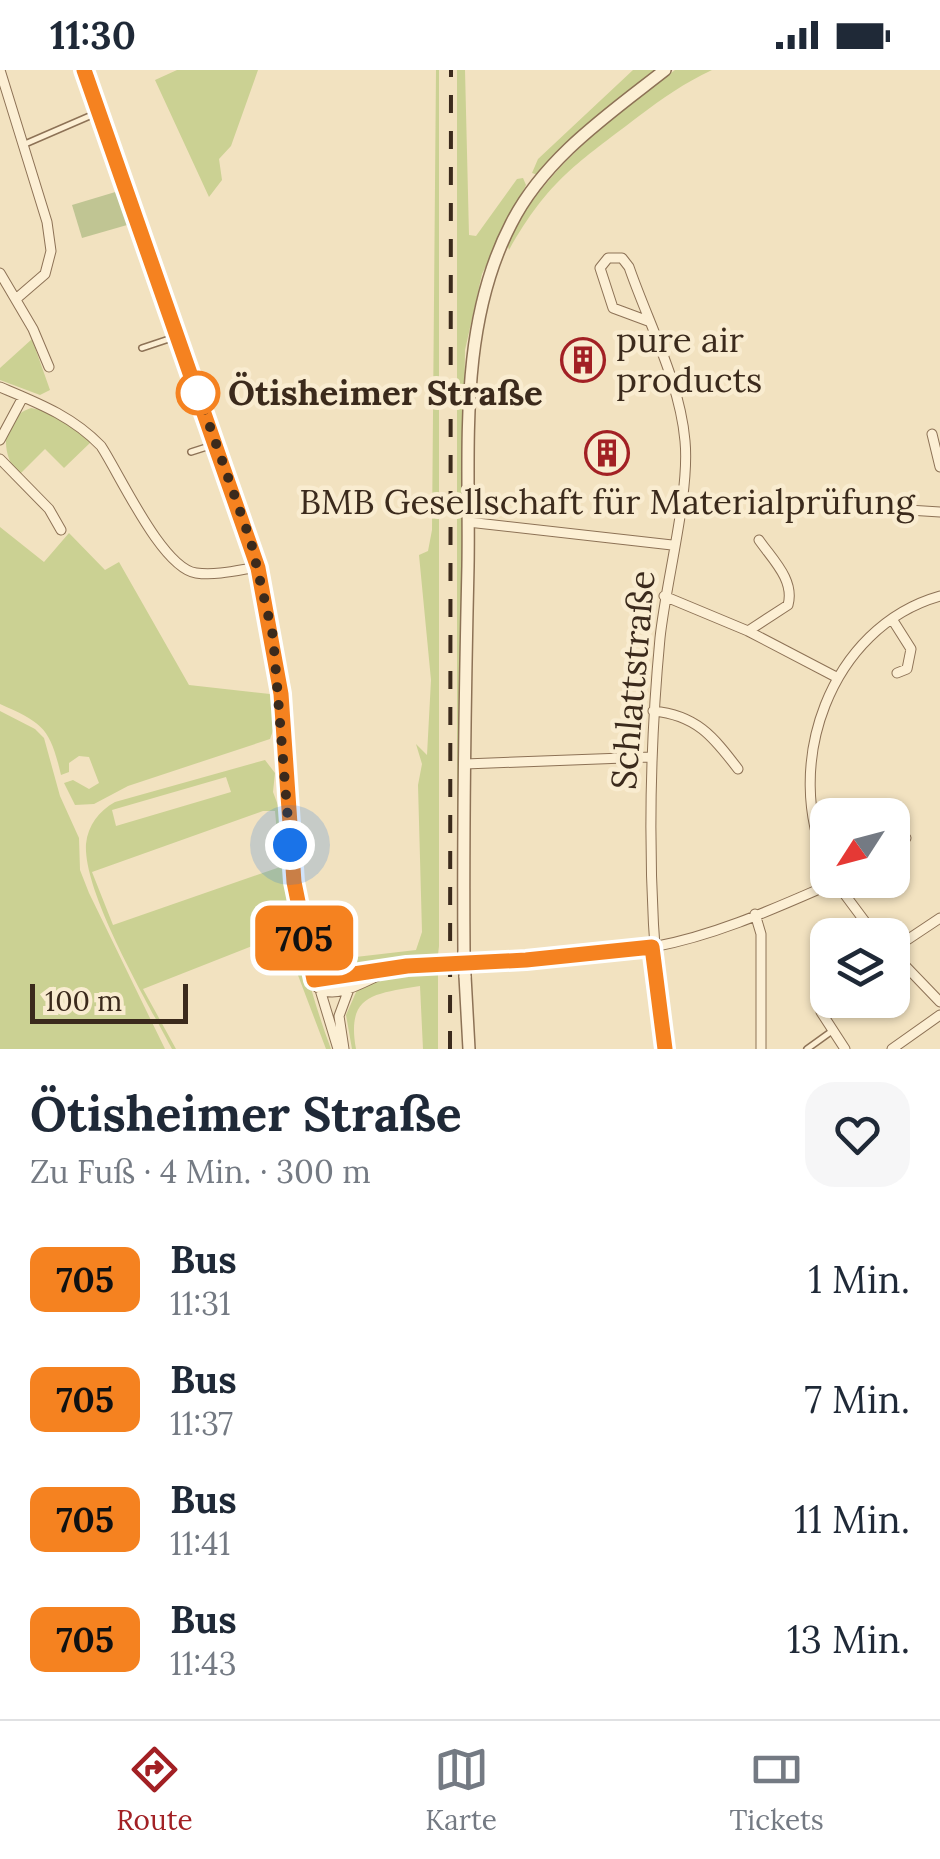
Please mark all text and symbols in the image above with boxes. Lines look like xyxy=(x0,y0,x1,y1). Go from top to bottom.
text: 11:30 xyxy=(50,11,136,59)
place label: pure air products xyxy=(616,317,762,402)
building icon: pure air products xyxy=(560,337,606,383)
place label: Ötisheimer Straße xyxy=(228,370,543,415)
marker: Ötisheimer Straße xyxy=(177,372,219,414)
building icon: BMB Gesellschaft für Materialprüfung xyxy=(584,430,630,476)
place label: BMB Gesellschaft für Materialprüfung xyxy=(299,479,915,524)
street label: Schlattstraße xyxy=(601,569,664,791)
north arrow xyxy=(810,798,910,898)
map controls xyxy=(810,798,910,1018)
your location xyxy=(265,820,315,870)
line badge: 705 xyxy=(246,906,362,970)
text: 705 xyxy=(275,916,333,961)
button: layers xyxy=(810,918,910,1018)
scale bar xyxy=(30,979,188,1024)
text: 100 m xyxy=(45,983,122,1019)
button: heart xyxy=(805,1082,910,1187)
text: Ötisheimer Straße xyxy=(30,1083,462,1144)
text: Zu Fuß · 4 Min. · 300 m xyxy=(30,1151,371,1192)
text: Bus xyxy=(170,1235,237,1283)
text: 1 Min. xyxy=(808,1255,910,1303)
text: 705 xyxy=(56,1257,114,1302)
text: 11:31 xyxy=(170,1283,231,1324)
text: Bus xyxy=(170,1355,237,1403)
text: 7 Min. xyxy=(805,1375,910,1423)
text: 705 xyxy=(56,1377,114,1422)
text: 11:37 xyxy=(170,1403,233,1444)
text: Bus xyxy=(170,1475,237,1523)
text: 11 Min. xyxy=(794,1495,910,1543)
text: 705 xyxy=(56,1497,114,1542)
text: 11:41 xyxy=(170,1523,230,1564)
text: Bus xyxy=(170,1595,237,1643)
text: 13 Min. xyxy=(787,1615,910,1663)
text: 705 xyxy=(56,1617,114,1662)
text: 11:43 xyxy=(170,1643,236,1684)
tab: Route xyxy=(116,1742,193,1838)
tab: Karte xyxy=(425,1742,497,1838)
tab: Tickets xyxy=(729,1742,824,1838)

